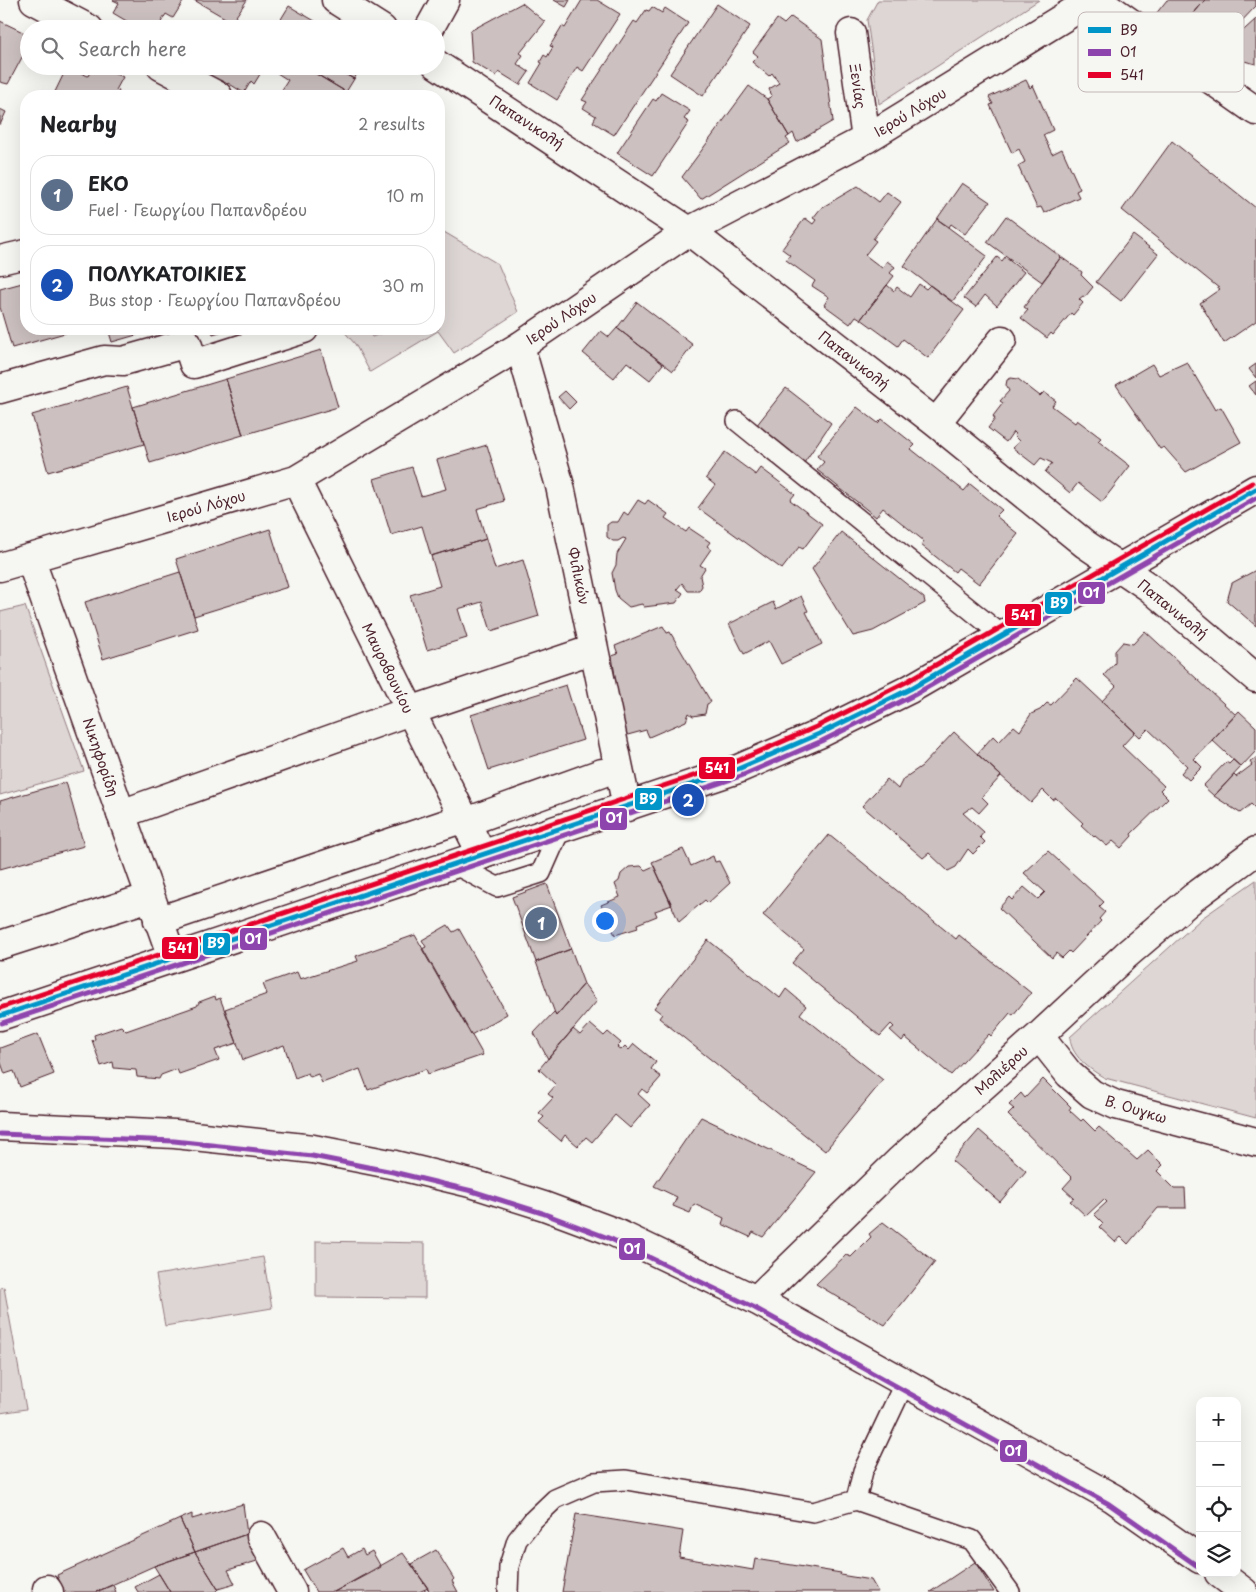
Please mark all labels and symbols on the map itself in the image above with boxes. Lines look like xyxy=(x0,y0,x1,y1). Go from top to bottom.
legend xyxy=(1078,12,1244,92)
text: Β9 xyxy=(1120,19,1138,40)
text: 01 xyxy=(1120,41,1137,62)
street label: Ξενίας xyxy=(844,62,872,110)
text: 541 xyxy=(1120,64,1144,85)
street label: Ιερού Λόχου xyxy=(870,82,950,142)
street label: Παπανικολή xyxy=(486,90,568,154)
street label: Ιερού Λόχου xyxy=(522,287,600,349)
street label: Παπανικολή xyxy=(814,326,894,394)
street label: Ιερού Λόχου xyxy=(164,485,248,527)
street label: Φιλικών xyxy=(563,545,595,607)
street label: Παπανικολή xyxy=(1133,574,1213,644)
line badge: 01 xyxy=(1077,581,1106,605)
text: 01 xyxy=(1082,582,1100,603)
line badge: Β9 xyxy=(1044,591,1073,615)
text: Β9 xyxy=(1050,592,1068,613)
line badge: 541 xyxy=(1004,603,1042,627)
text: 541 xyxy=(1011,604,1035,625)
street label: Μαυροβουνίου xyxy=(357,619,419,717)
street label: Νικηφορίδη xyxy=(78,715,124,799)
line badge: 541 xyxy=(698,756,736,780)
text: 541 xyxy=(705,757,729,778)
pin: 2 xyxy=(672,781,704,819)
line badge: Β9 xyxy=(634,787,663,811)
text: Β9 xyxy=(639,788,657,809)
line badge: 01 xyxy=(599,807,628,831)
text: 01 xyxy=(605,807,623,828)
pin: 1 xyxy=(525,904,557,942)
your location xyxy=(592,908,618,934)
line badge: 01 xyxy=(239,927,268,951)
text: 01 xyxy=(244,928,262,949)
line badge: Β9 xyxy=(202,932,231,956)
text: Β9 xyxy=(207,932,225,953)
line badge: 541 xyxy=(161,936,199,960)
text: 541 xyxy=(168,937,192,958)
street label: Μολιέρου xyxy=(970,1040,1032,1100)
street label: Β. Ουγκω xyxy=(1102,1090,1170,1128)
line badge: 01 xyxy=(618,1237,646,1261)
text: 01 xyxy=(623,1238,641,1259)
line badge: 01 xyxy=(999,1439,1028,1463)
text: 01 xyxy=(1004,1440,1022,1461)

